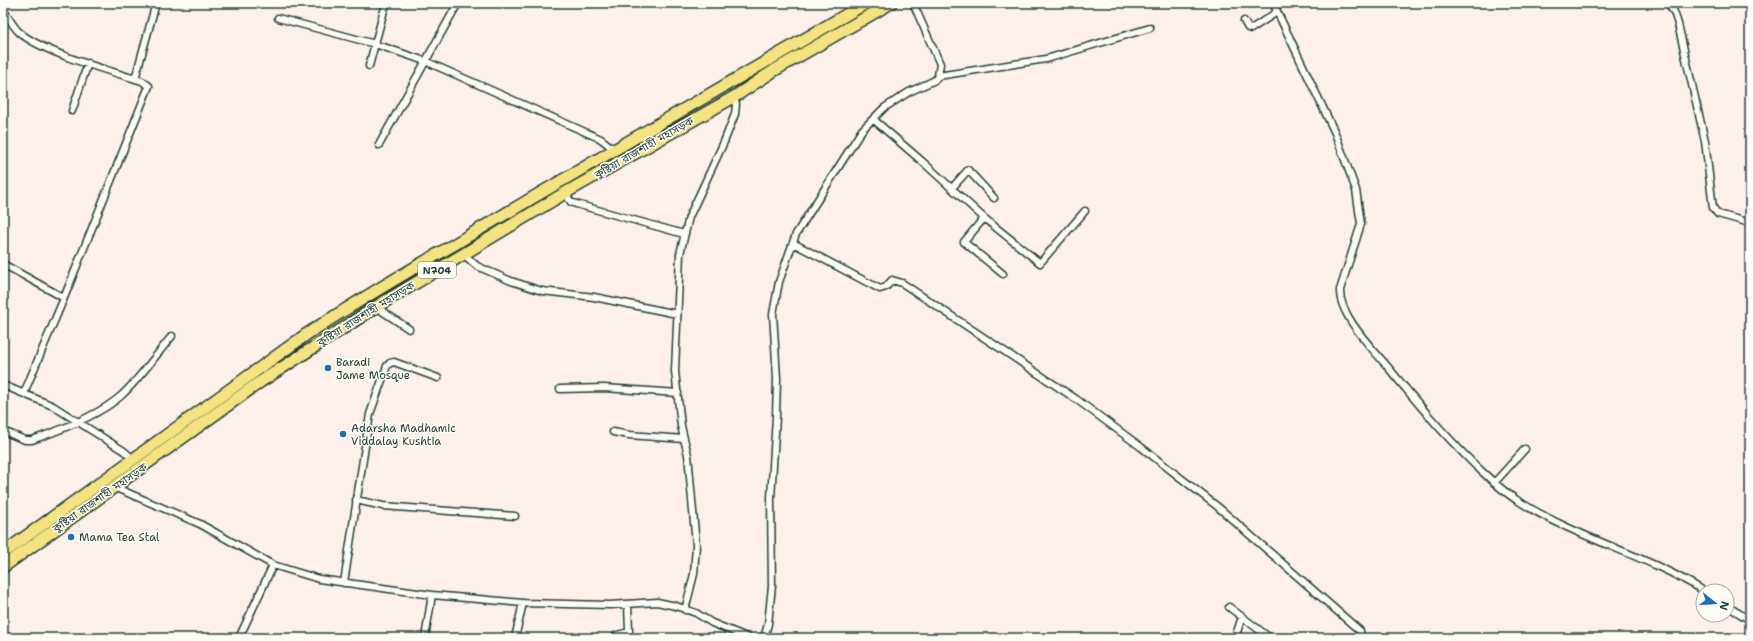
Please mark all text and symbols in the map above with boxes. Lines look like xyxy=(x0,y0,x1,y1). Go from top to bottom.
street label: কুষ্টিয়া রাজশাহী মহাসড়ক xyxy=(591,113,696,183)
road number: N704 xyxy=(418,262,456,278)
street label: কুষ্টিয়া রাজশাহী মহাসড়ক xyxy=(314,278,418,351)
place label: Baradi Jame Mosque xyxy=(336,355,410,383)
marker: Baradi Jame Mosque xyxy=(323,363,333,373)
place label: Adarsha Madhamic Viddalay Kushtia xyxy=(351,421,456,449)
marker: Adarsha Madhamic Viddalay Kushtia xyxy=(338,429,348,439)
street label: কুষ্টিয়া রাজশাহী মহাসড়ক xyxy=(49,460,150,537)
place label: Mama Tea Stal xyxy=(79,530,160,545)
marker: Mama Tea Stal xyxy=(66,532,76,542)
north arrow xyxy=(1695,583,1735,623)
text: N xyxy=(1716,599,1733,612)

